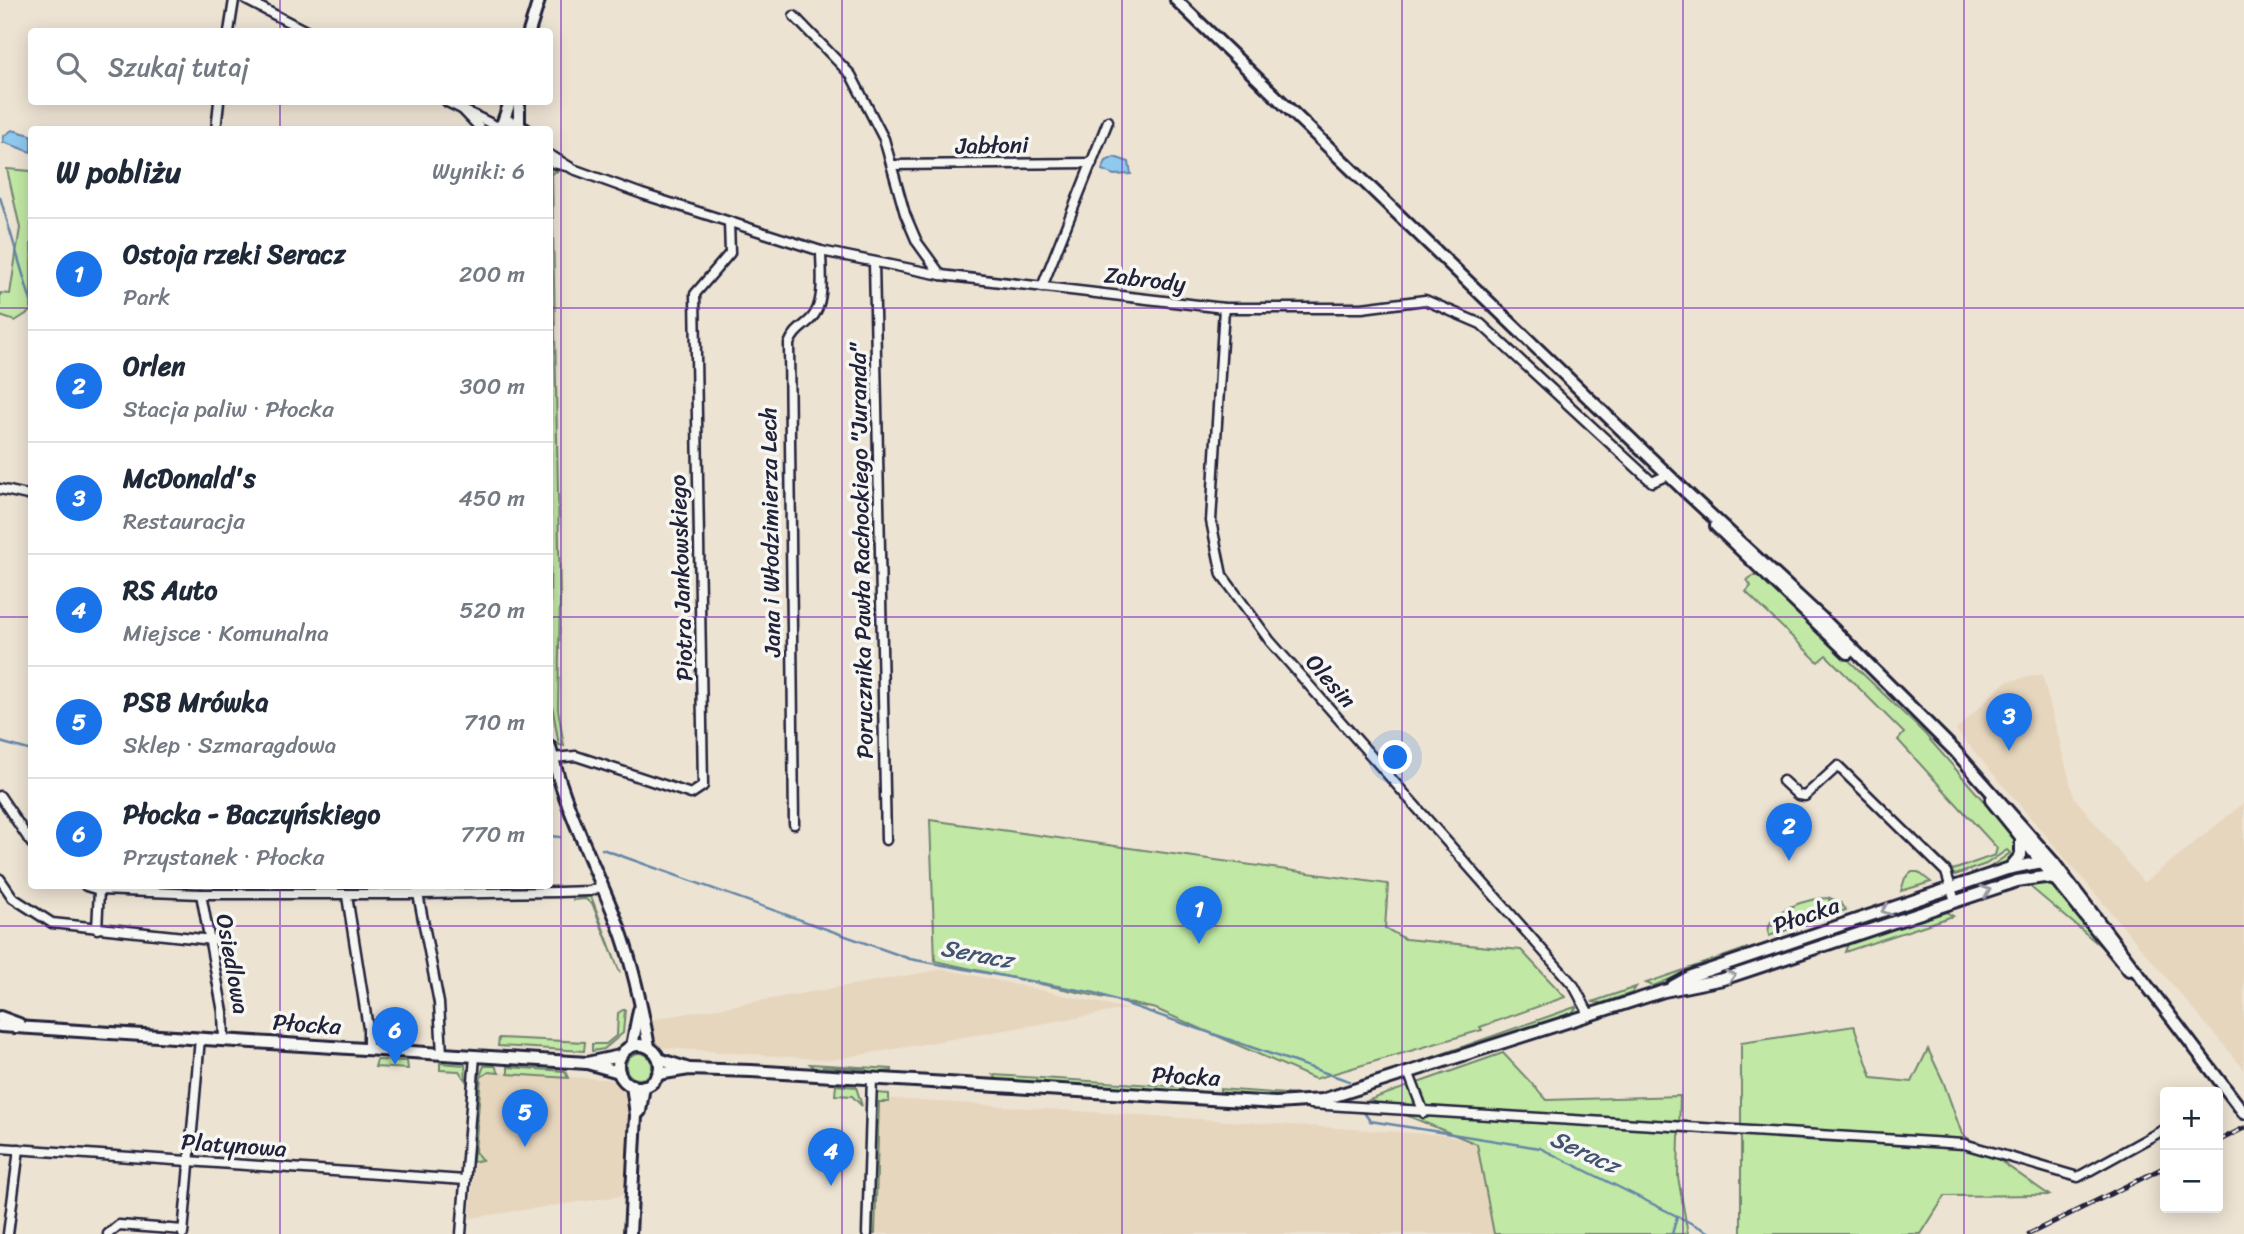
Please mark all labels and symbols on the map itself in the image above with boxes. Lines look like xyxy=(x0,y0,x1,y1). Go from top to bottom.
street label: Jabłoni xyxy=(954,124,1029,167)
street label: Zabrody xyxy=(1102,254,1188,305)
street label: Porucznika Pawła Rachockiego "Juranda" xyxy=(837,341,886,759)
street label: Jana i Włodzimierza Lech xyxy=(748,407,793,658)
street label: Piotra Jankowskiego xyxy=(657,474,706,682)
street label: Olesin xyxy=(1295,644,1367,719)
pin: 3 xyxy=(1986,693,2032,751)
your location xyxy=(1378,740,1412,774)
pin: 2 xyxy=(1766,803,1812,861)
street label: Płocka xyxy=(1767,885,1846,946)
one-way arrow xyxy=(1979,885,1992,899)
pin: 1 xyxy=(1176,886,1222,944)
one-way arrow xyxy=(1881,902,1893,916)
street label: Osiedlowa xyxy=(204,911,261,1017)
water label: Seracz xyxy=(937,926,1020,982)
one-way arrow xyxy=(1724,970,1736,985)
street label: Płocka xyxy=(271,1002,343,1047)
pin: 6 xyxy=(372,1007,418,1065)
street label: Płocka xyxy=(1151,1054,1222,1099)
pin: 5 xyxy=(502,1089,548,1147)
water label: Seracz xyxy=(1543,1118,1630,1188)
street label: Platynowa xyxy=(180,1121,288,1170)
pin: 4 xyxy=(808,1128,854,1186)

